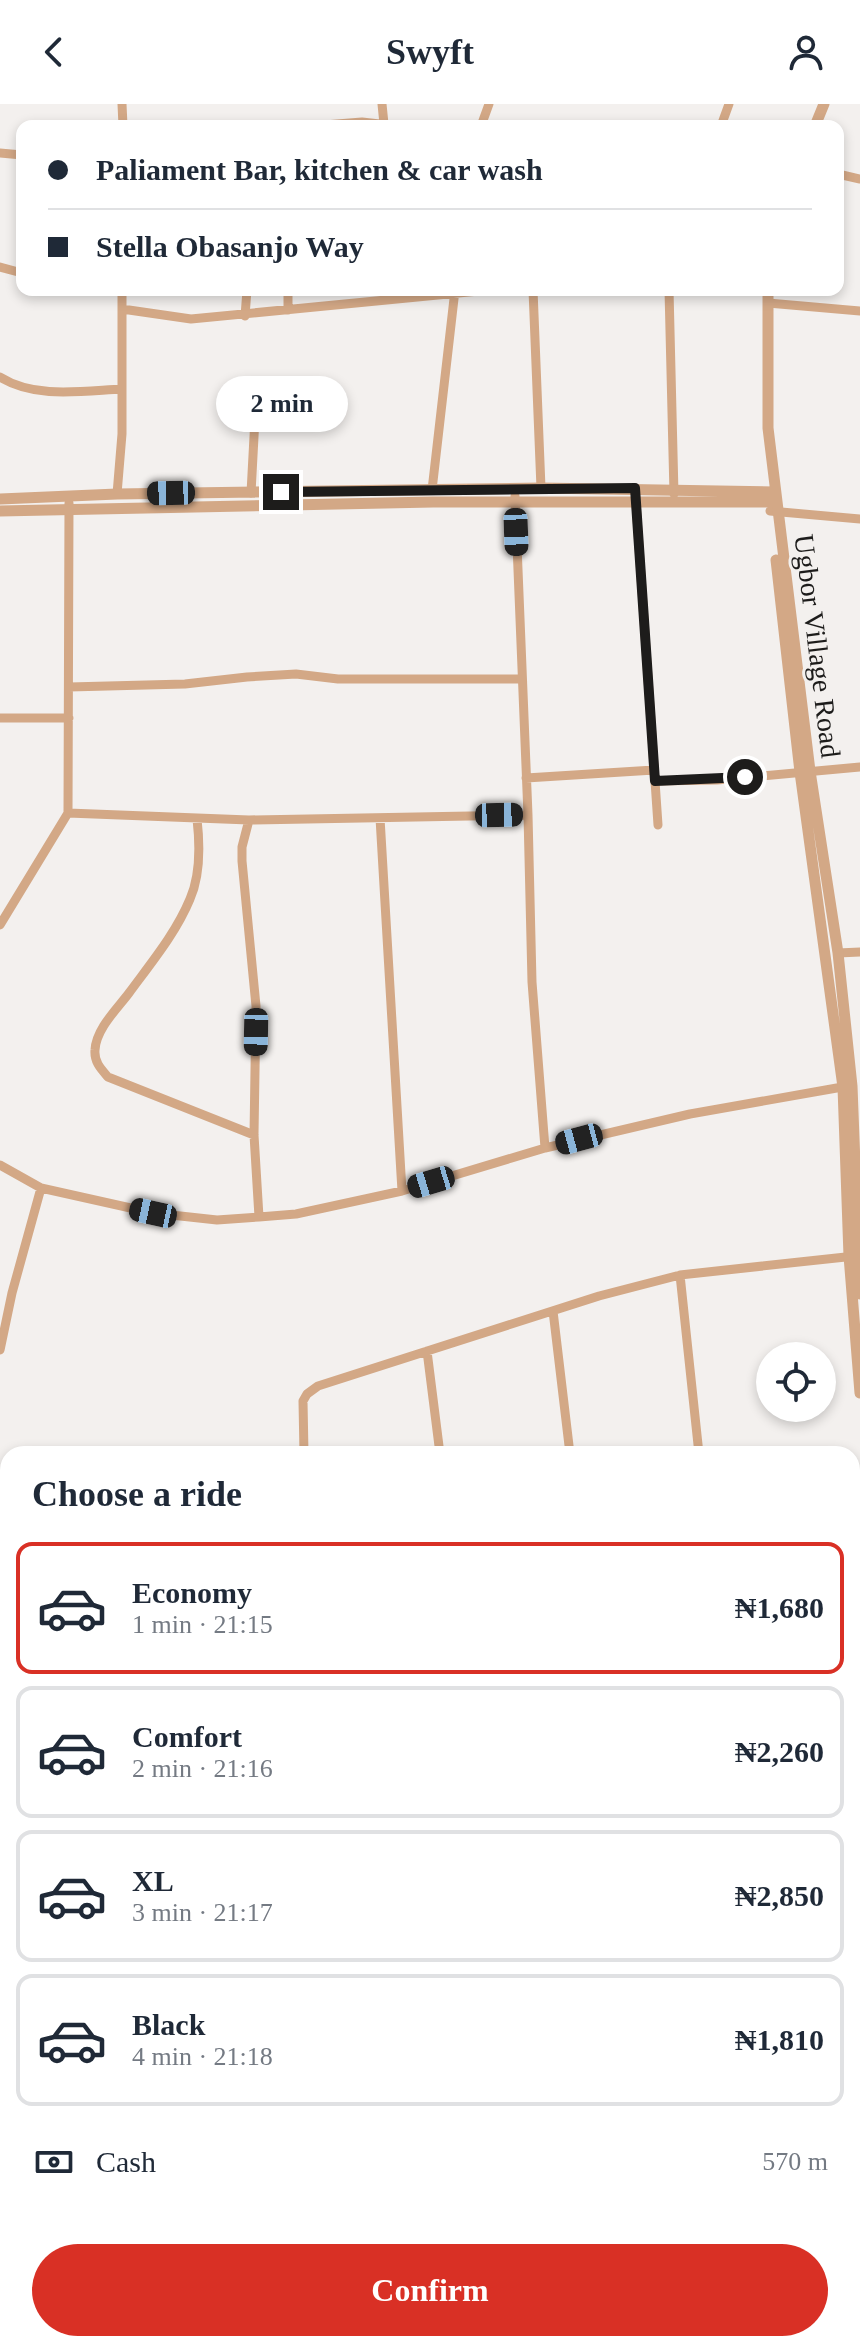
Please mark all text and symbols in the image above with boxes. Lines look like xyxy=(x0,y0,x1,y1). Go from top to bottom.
icon: back xyxy=(32,30,76,74)
icon: person xyxy=(784,30,828,74)
text: Swyft xyxy=(386,32,474,72)
text: Paliament Bar, kitchen & car wash xyxy=(96,153,543,186)
text: Stella Obasanjo Way xyxy=(96,230,364,263)
callout: 2 min xyxy=(215,376,347,432)
text: 2 min xyxy=(251,389,313,418)
route end xyxy=(263,474,299,510)
car xyxy=(147,481,195,505)
car xyxy=(503,508,529,556)
street label: Ugbor Village Road xyxy=(788,533,847,760)
route start xyxy=(727,759,763,795)
car xyxy=(475,803,523,827)
car xyxy=(244,1008,268,1056)
car xyxy=(553,1121,605,1157)
car xyxy=(405,1164,457,1200)
car xyxy=(127,1196,179,1230)
map controls xyxy=(756,1342,836,1422)
button: locate xyxy=(756,1342,836,1422)
text: Choose a ride xyxy=(32,1474,242,1514)
icon: car xyxy=(36,1572,108,1644)
text: Economy xyxy=(132,1576,252,1609)
text: ₦1,680 xyxy=(735,1591,824,1624)
text: 1 min · 21:15 xyxy=(132,1610,273,1639)
icon: car xyxy=(36,1716,108,1788)
text: Comfort xyxy=(132,1720,242,1753)
text: ₦2,260 xyxy=(735,1735,824,1768)
text: 2 min · 21:16 xyxy=(132,1754,273,1783)
icon: car xyxy=(36,1860,108,1932)
text: XL xyxy=(132,1864,174,1897)
text: ₦2,850 xyxy=(735,1879,824,1912)
text: 3 min · 21:17 xyxy=(132,1898,273,1927)
icon: car xyxy=(36,2004,108,2076)
text: Black xyxy=(132,2008,205,2041)
text: ₦1,810 xyxy=(735,2023,824,2056)
text: 4 min · 21:18 xyxy=(132,2042,273,2071)
icon: cash xyxy=(32,2140,76,2184)
text: Cash xyxy=(96,2145,156,2178)
text: 570 m xyxy=(762,2147,828,2176)
button: Confirm xyxy=(32,2244,828,2336)

